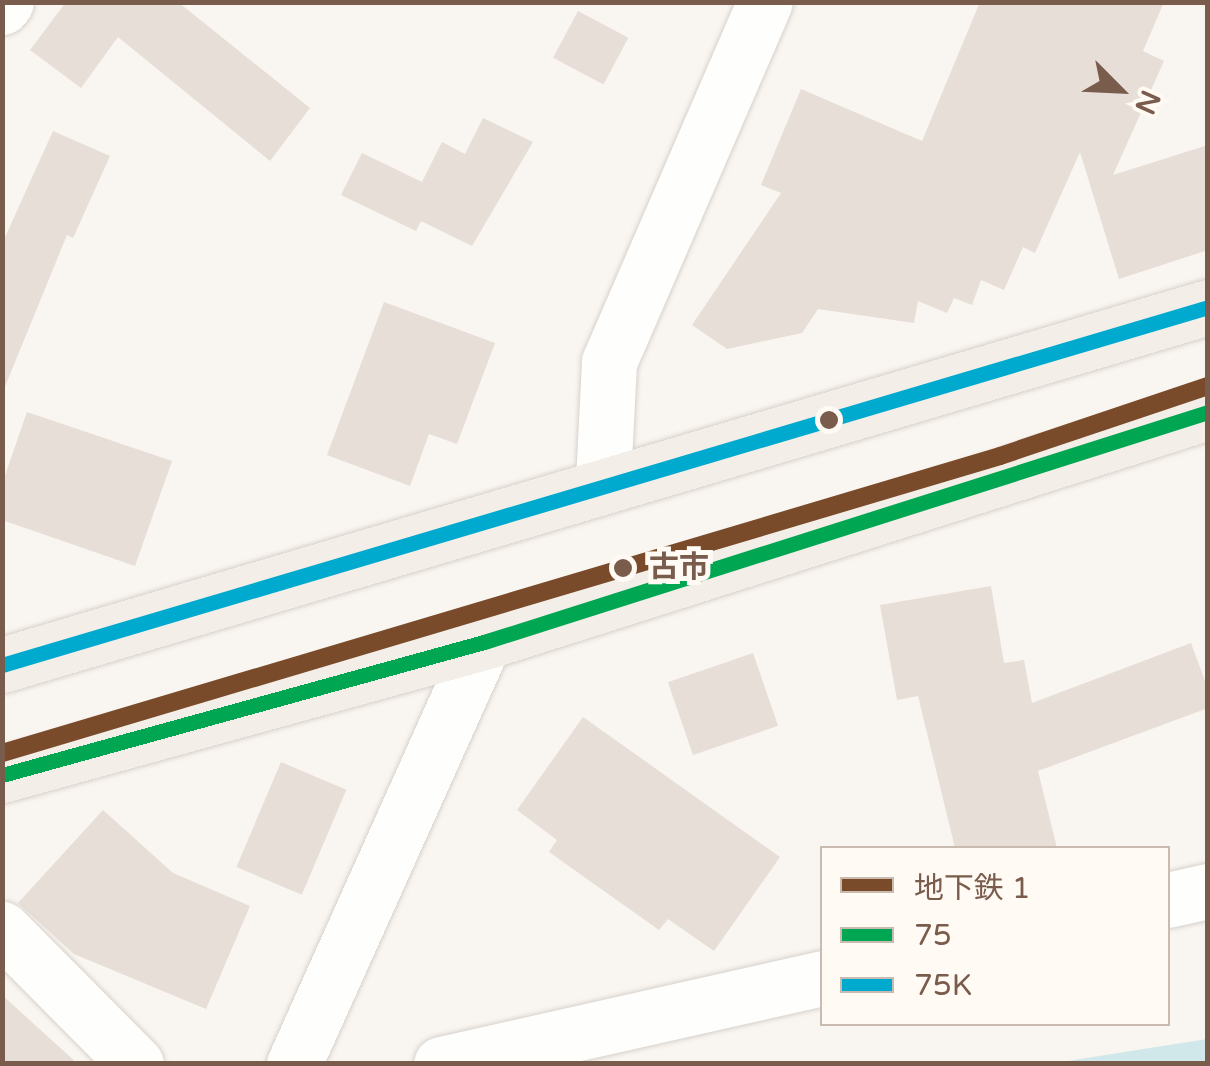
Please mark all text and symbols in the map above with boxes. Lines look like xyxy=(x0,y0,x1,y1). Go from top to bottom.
north arrow xyxy=(1070,40,1170,140)
text: N xyxy=(1127,85,1168,119)
unlabelled marker xyxy=(819,410,839,430)
place label: 古市 xyxy=(649,550,709,586)
marker: 古市 xyxy=(606,551,640,585)
legend xyxy=(820,846,1170,1026)
text: 地下鉄 1 xyxy=(914,870,1031,907)
text: 75 xyxy=(914,917,952,954)
text: 75K xyxy=(914,967,972,1004)

